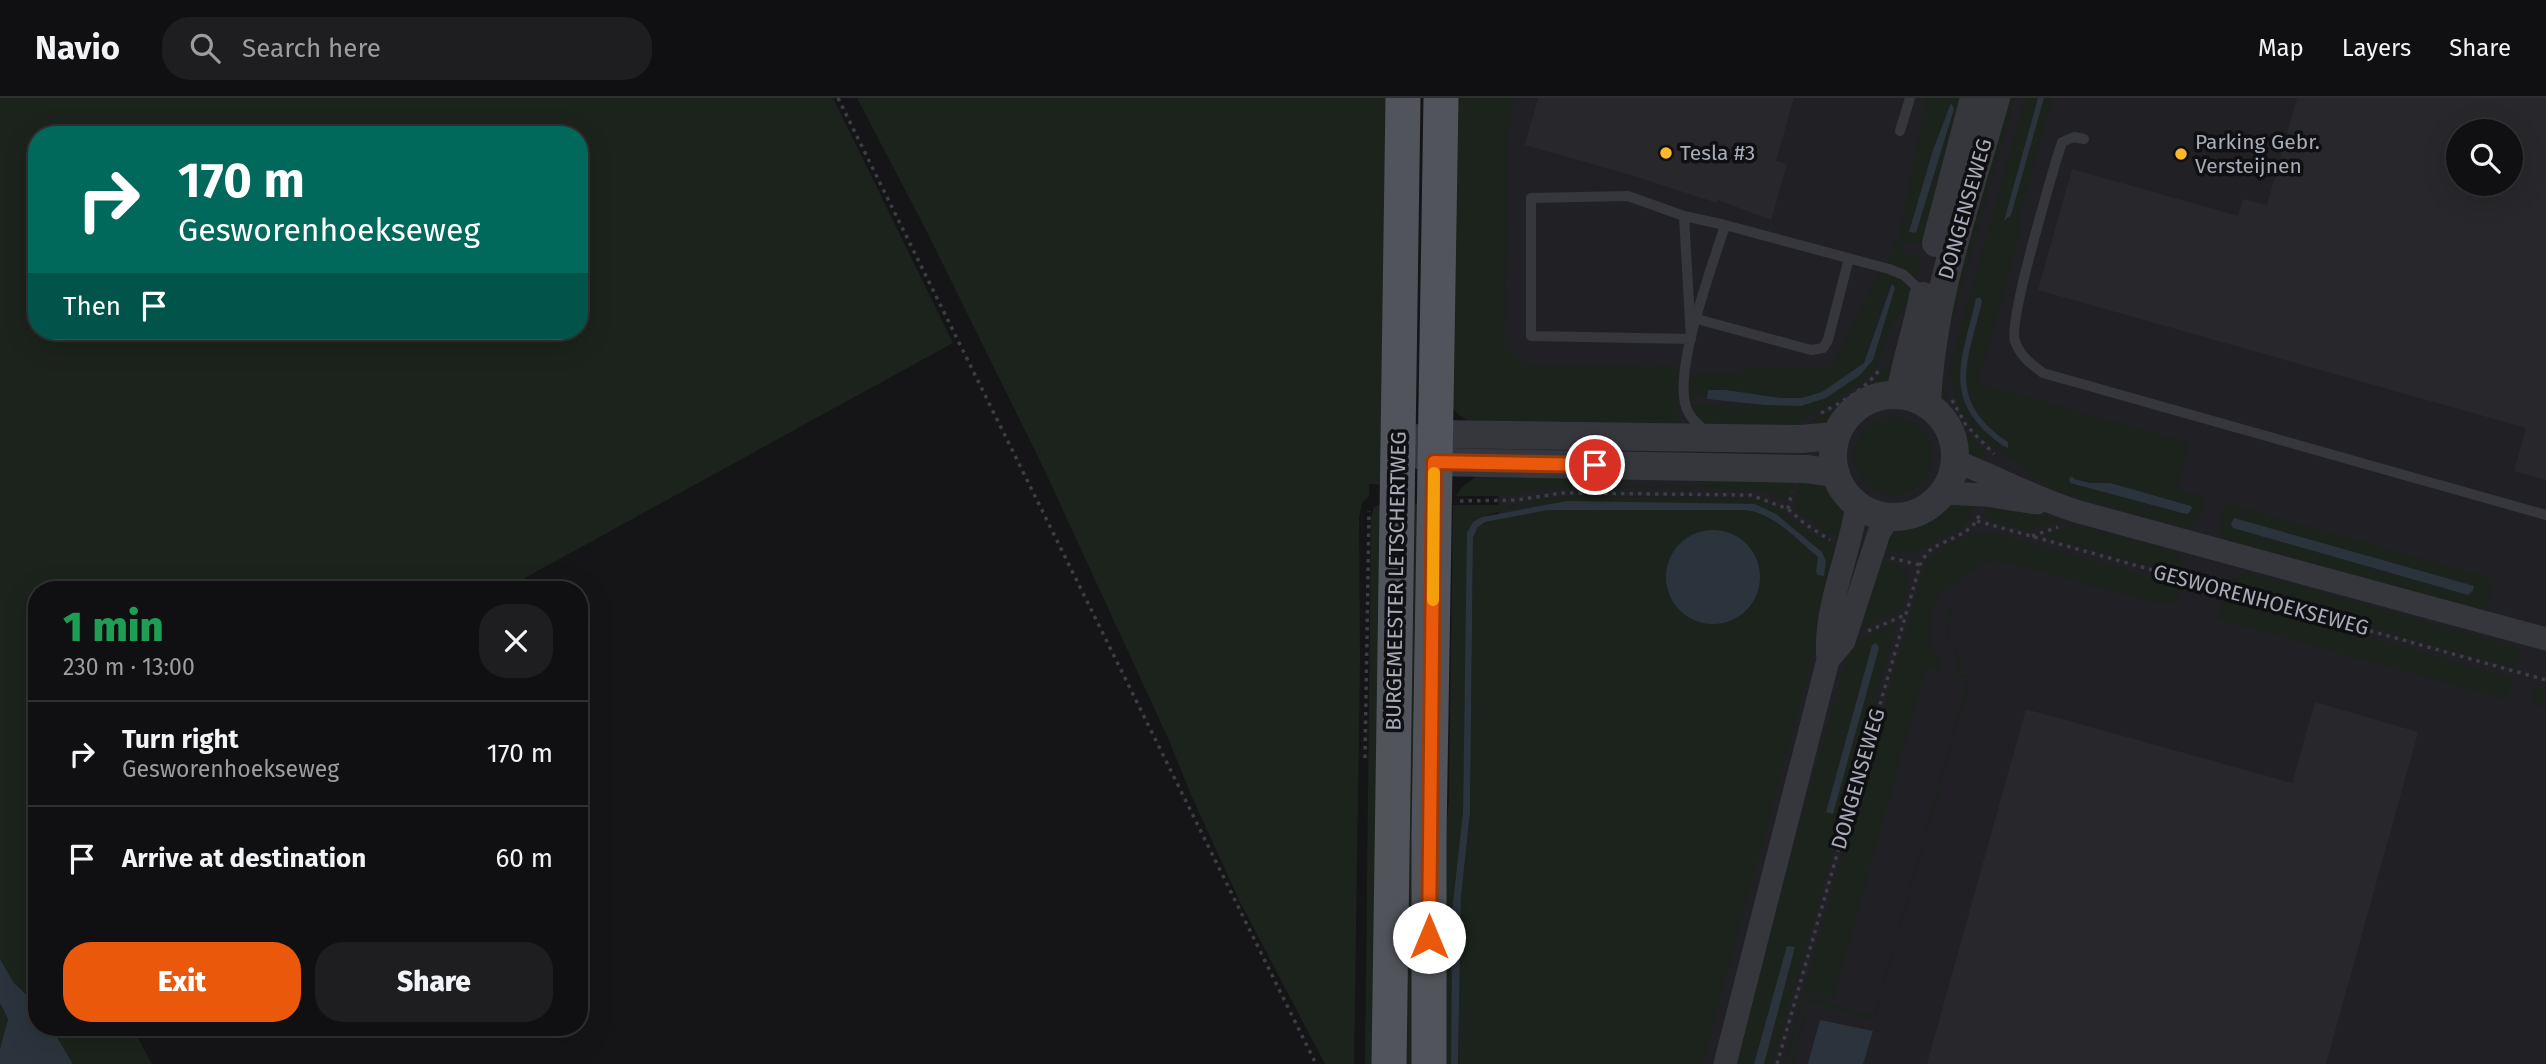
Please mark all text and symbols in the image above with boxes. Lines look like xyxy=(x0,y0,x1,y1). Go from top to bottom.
search box xyxy=(162,17,652,80)
text: Navio xyxy=(35,28,120,68)
icon: search xyxy=(186,29,224,67)
text: Search here xyxy=(242,33,381,64)
text: Map xyxy=(2258,34,2304,62)
text: Layers xyxy=(2342,34,2411,62)
text: Share xyxy=(2449,34,2511,62)
map controls xyxy=(2446,119,2523,196)
button: search xyxy=(2446,119,2523,196)
place label: Parking Gebr. Versteijnen xyxy=(2195,129,2320,179)
street label: DONGENSEWEG xyxy=(1932,135,1998,283)
place label: Tesla #3 xyxy=(1680,140,1755,166)
marker: Tesla #3 xyxy=(1658,145,1674,161)
marker: Parking Gebr. Versteijnen xyxy=(2173,146,2189,162)
text: 170 m xyxy=(178,151,305,210)
icon: right xyxy=(63,154,154,245)
text: Gesworenhoekseweg xyxy=(178,211,480,249)
icon: arrive xyxy=(135,287,173,325)
text: Then xyxy=(63,291,121,322)
street label: BURGEMEESTER LETSCHERTWEG xyxy=(1380,431,1412,731)
pin xyxy=(1565,435,1625,495)
icon: arrive xyxy=(1576,446,1614,484)
street label: GESWORENHOEKSEWEG xyxy=(2150,559,2372,641)
text: 1 min xyxy=(63,602,164,652)
button: close xyxy=(479,604,553,678)
text: 230 m · 13:00 xyxy=(63,653,195,681)
street label: DONGENSEWEG xyxy=(1825,705,1891,853)
text: Turn right xyxy=(122,724,239,755)
icon: right xyxy=(63,735,101,773)
text: 170 m xyxy=(487,738,553,769)
text: Gesworenhoekseweg xyxy=(122,755,339,783)
icon: arrive xyxy=(63,840,101,878)
text: Arrive at destination xyxy=(122,843,366,874)
text: 60 m xyxy=(495,843,553,874)
position arrow xyxy=(1392,900,1466,974)
button: Exit xyxy=(63,942,301,1022)
button: Share xyxy=(315,942,553,1022)

